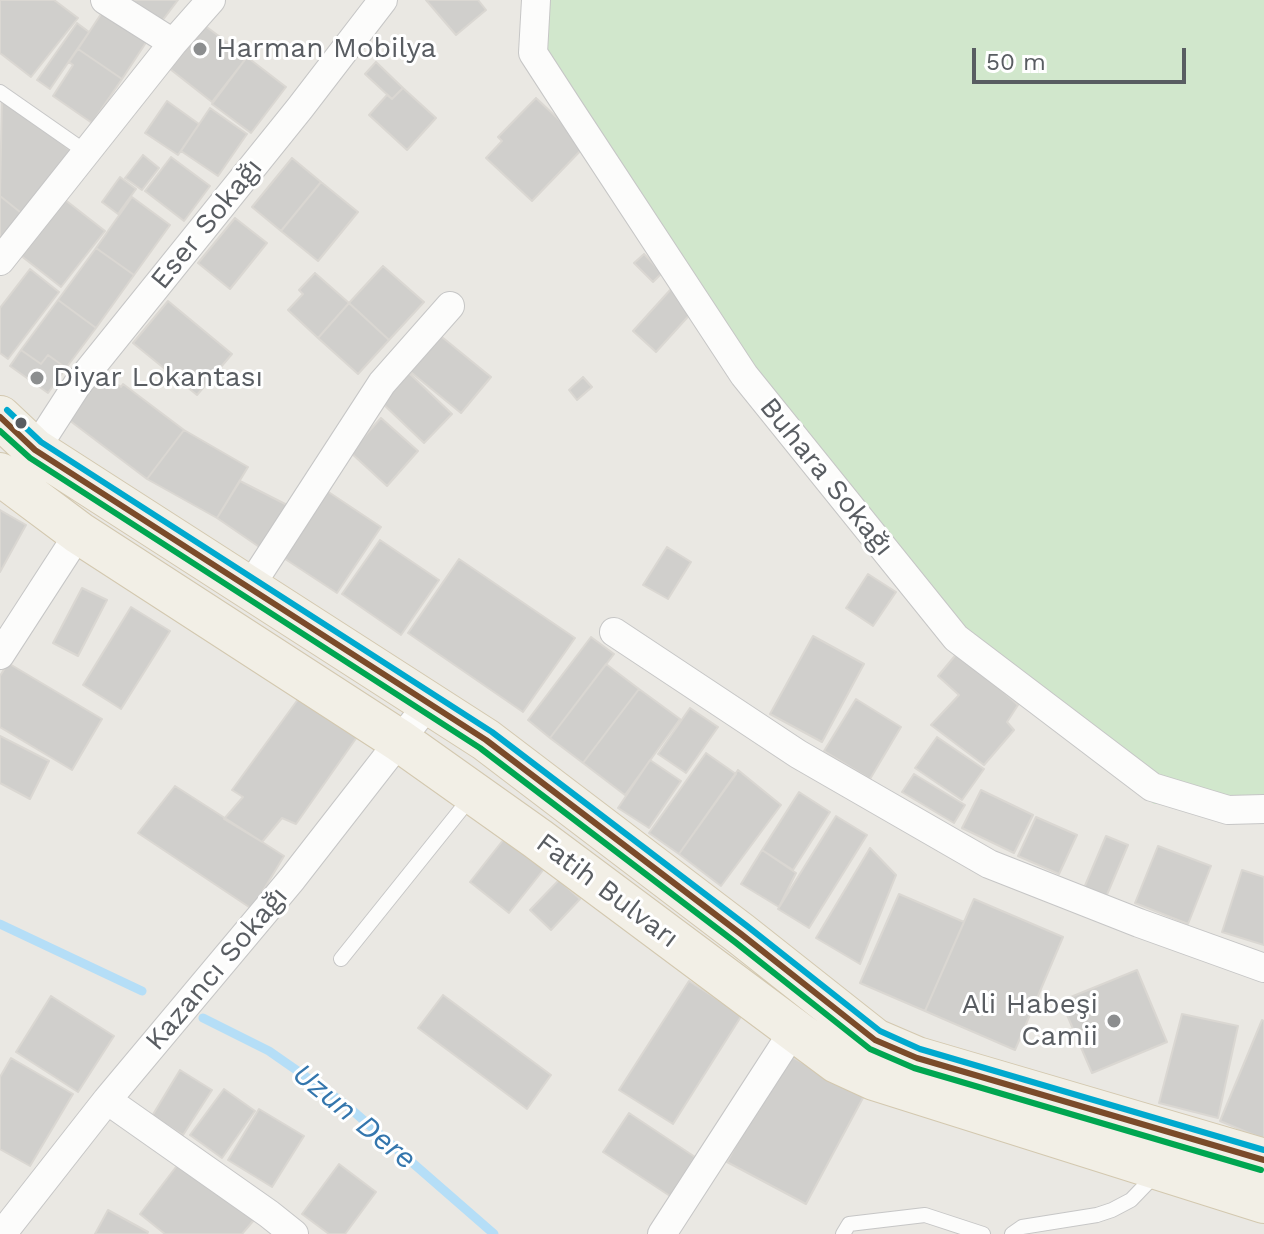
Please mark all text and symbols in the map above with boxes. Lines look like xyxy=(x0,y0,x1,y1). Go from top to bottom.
place label: Harman Mobilya xyxy=(216,32,436,66)
scale bar xyxy=(976,32,1190,82)
marker: Harman Mobilya xyxy=(191,40,209,58)
text: 50 m xyxy=(986,48,1046,76)
street label: Eser Sokağı xyxy=(144,152,270,296)
place label: Diyar Lokantası xyxy=(53,361,263,395)
marker: Diyar Lokantası xyxy=(28,369,46,387)
street label: Buhara Sokağı xyxy=(752,391,900,563)
unlabelled marker xyxy=(13,415,29,431)
street label: Fatih Bulvarı xyxy=(529,827,685,955)
street label: Kazancı Sokağı xyxy=(139,880,295,1058)
place label: Ali Habeşi Camii xyxy=(962,988,1098,1054)
marker: Ali Habeşi Camii xyxy=(1105,1012,1123,1030)
water label: Uzun Dere xyxy=(285,1056,423,1178)

